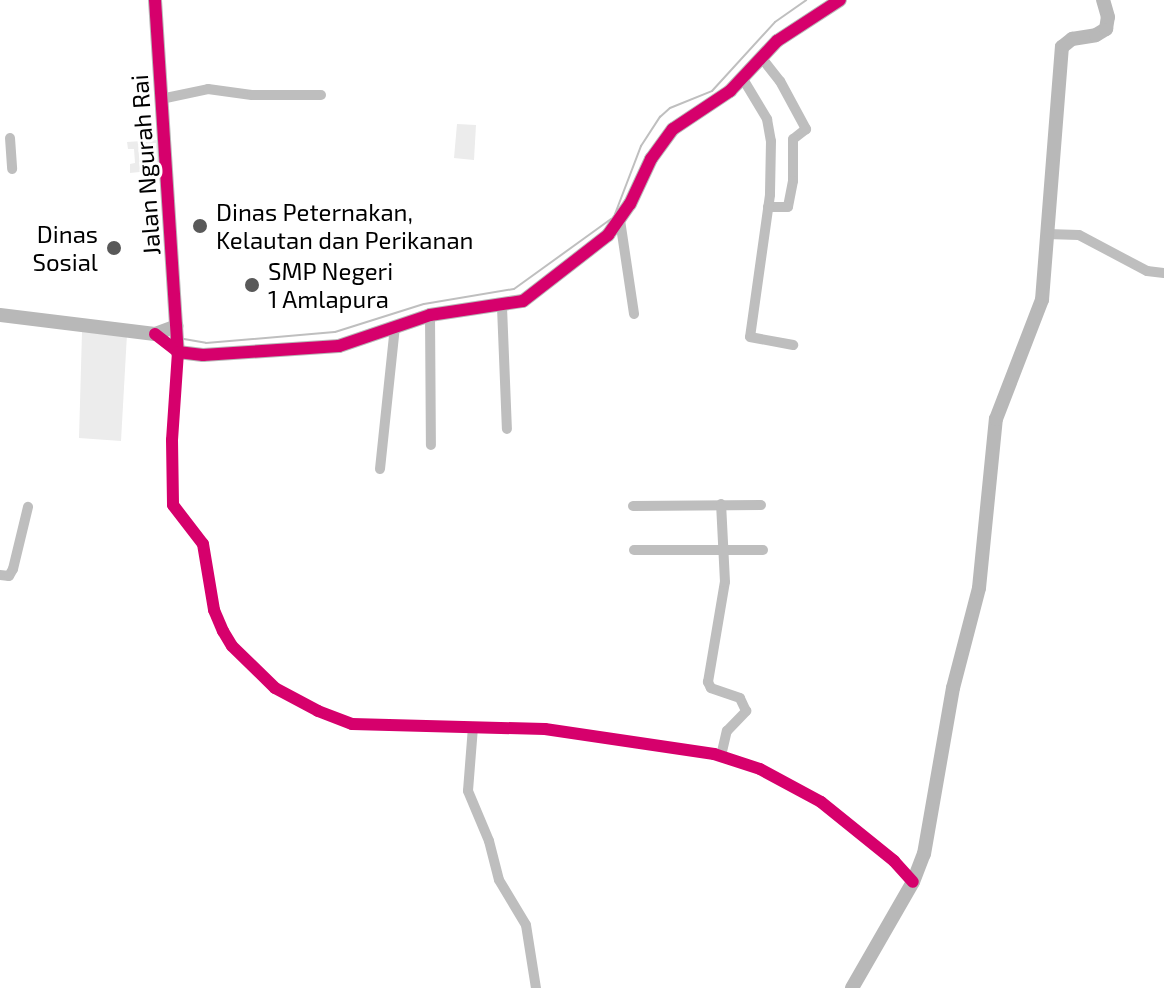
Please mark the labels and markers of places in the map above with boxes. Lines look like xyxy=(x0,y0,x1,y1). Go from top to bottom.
place label: Dinas Peternakan, Kelautan dan Perikanan xyxy=(216,198,474,254)
marker: Dinas Peternakan, Kelautan dan Perikanan xyxy=(191,217,209,235)
place label: Dinas Sosial xyxy=(32,220,98,276)
marker: Dinas Sosial xyxy=(105,239,123,257)
place label: SMP Negeri 1 Amlapura xyxy=(268,257,394,313)
marker: SMP Negeri 1 Amlapura xyxy=(243,276,261,294)

